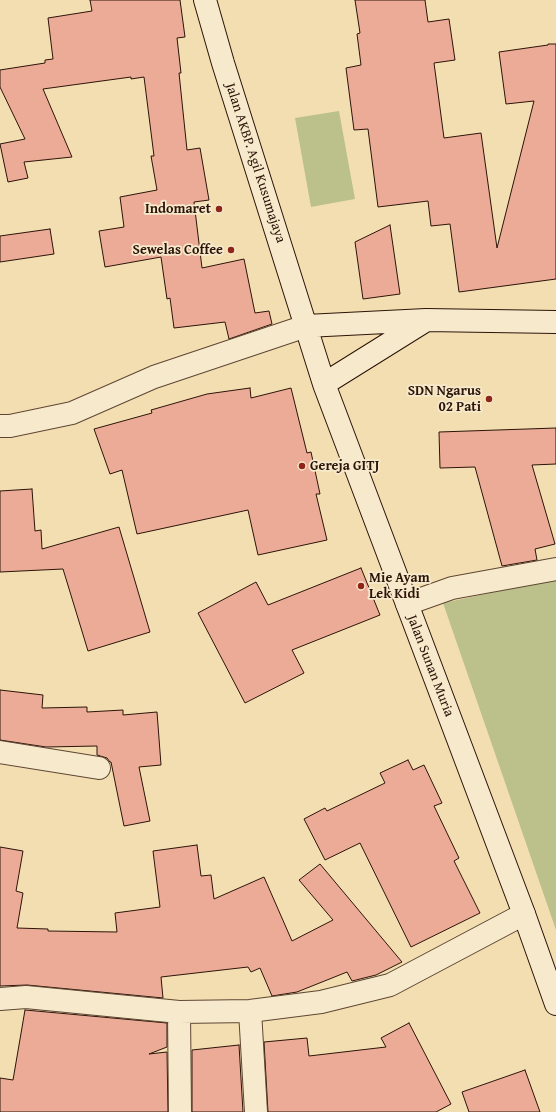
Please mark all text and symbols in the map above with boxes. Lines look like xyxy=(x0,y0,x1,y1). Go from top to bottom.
street label: Jalan AKBP. Agil Kusumajaya xyxy=(221,81,289,245)
place label: Indomaret xyxy=(145,201,211,217)
marker: Indomaret xyxy=(214,204,224,214)
place label: Sewelas Coffee xyxy=(133,242,223,258)
marker: Sewelas Coffee xyxy=(226,245,236,255)
place label: SDN Ngarus 02 Pati xyxy=(408,383,481,416)
marker: SDN Ngarus 02 Pati xyxy=(484,394,494,404)
place label: Gereja GITJ xyxy=(310,458,379,474)
marker: Gereja GITJ xyxy=(297,461,307,471)
place label: Mie Ayam Lek Kidi xyxy=(369,570,430,602)
marker: Mie Ayam Lek Kidi xyxy=(356,581,366,591)
street label: Jalan Sunan Muria xyxy=(403,613,457,719)

